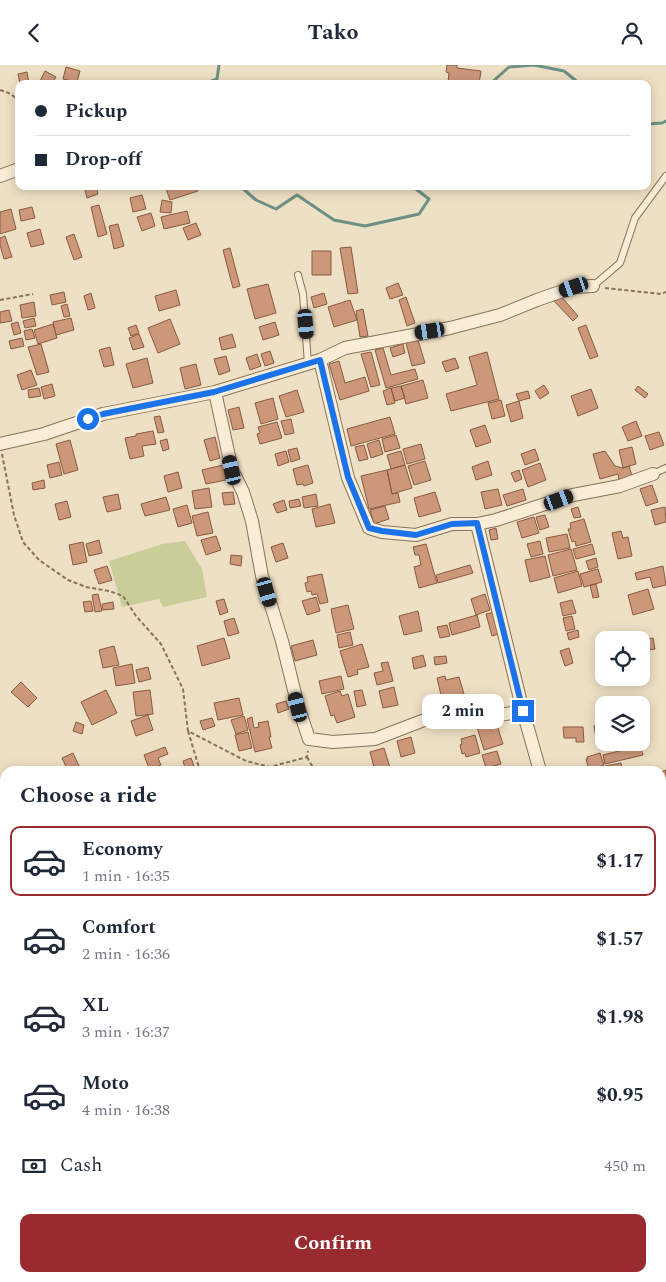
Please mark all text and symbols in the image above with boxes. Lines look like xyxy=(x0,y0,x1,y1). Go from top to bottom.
text: Tako xyxy=(308,16,358,49)
icon: back xyxy=(20,19,48,47)
icon: person xyxy=(618,19,646,47)
text: Pickup xyxy=(65,97,127,126)
text: Drop-off xyxy=(65,145,142,174)
car xyxy=(557,275,590,299)
car xyxy=(297,308,314,340)
car xyxy=(414,321,445,341)
route start xyxy=(77,408,99,430)
car xyxy=(221,454,242,486)
car xyxy=(542,488,575,512)
car xyxy=(255,576,278,608)
map controls xyxy=(595,631,650,751)
button: locate xyxy=(595,631,650,686)
car xyxy=(287,691,308,723)
callout: 2 min xyxy=(423,693,506,729)
button: layers xyxy=(595,696,650,751)
text: 2 min xyxy=(442,699,484,723)
route end xyxy=(512,700,534,722)
text: Choose a ride xyxy=(20,779,157,812)
text: Economy xyxy=(82,835,163,864)
icon: car xyxy=(22,839,67,884)
text: $1.17 xyxy=(596,847,644,876)
text: 1 min · 16:35 xyxy=(82,864,170,888)
text: Comfort xyxy=(82,913,156,942)
icon: car xyxy=(22,917,67,962)
text: $1.57 xyxy=(596,925,644,954)
text: 2 min · 16:36 xyxy=(82,942,170,966)
text: XL xyxy=(82,991,109,1020)
icon: car xyxy=(22,995,67,1040)
text: $1.98 xyxy=(596,1003,644,1032)
text: 3 min · 16:37 xyxy=(82,1020,170,1044)
text: Moto xyxy=(82,1069,129,1098)
icon: car xyxy=(22,1073,67,1118)
text: $0.95 xyxy=(596,1081,644,1110)
text: 4 min · 16:38 xyxy=(82,1098,170,1122)
text: Cash xyxy=(60,1151,102,1180)
icon: cash xyxy=(20,1152,48,1180)
text: 450 m xyxy=(604,1154,646,1178)
button: Confirm xyxy=(20,1214,646,1272)

